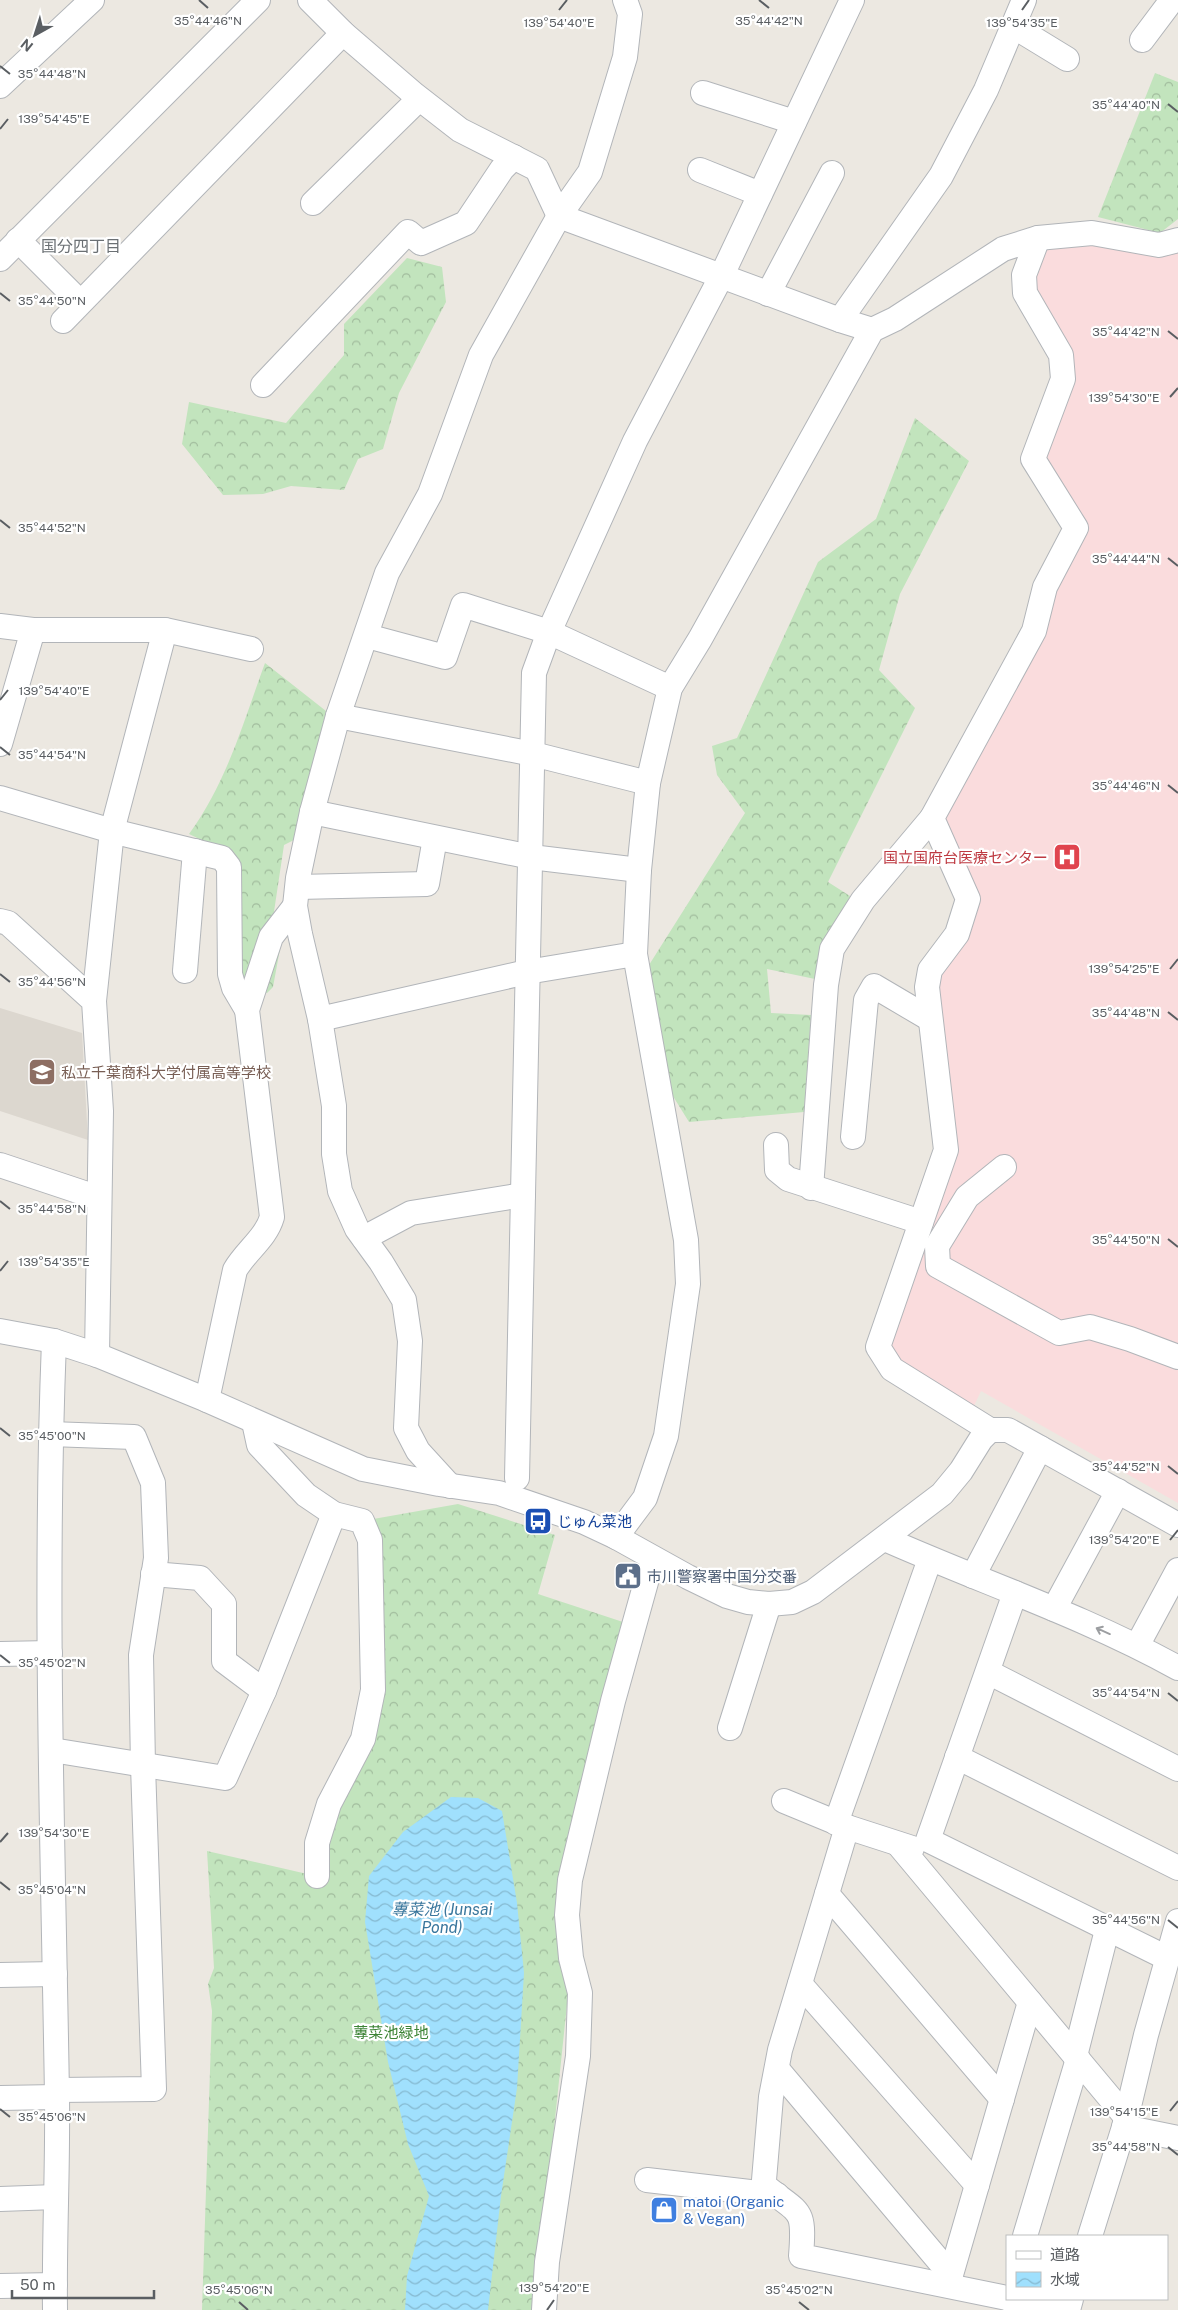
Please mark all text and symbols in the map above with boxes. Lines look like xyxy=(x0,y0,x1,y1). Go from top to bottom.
north arrow xyxy=(10,10,60,60)
text: 35°44'46"N xyxy=(174,14,242,28)
text: 35°44'42"N xyxy=(735,14,803,28)
text: 139°54'40"E xyxy=(523,16,595,30)
text: 139°54'35"E xyxy=(986,16,1058,30)
text: N xyxy=(18,35,36,55)
text: 35°44'48"N xyxy=(18,67,86,81)
text: 35°44'40"N xyxy=(1092,98,1160,112)
text: 139°54'45"E xyxy=(18,112,90,126)
district label: 国分四丁目 xyxy=(41,237,121,256)
text: 35°44'50"N xyxy=(18,294,86,308)
text: 35°44'42"N xyxy=(1092,325,1160,339)
text: 139°54'30"E xyxy=(1089,391,1160,405)
text: 35°44'52"N xyxy=(18,521,86,535)
text: 35°44'44"N xyxy=(1092,552,1160,566)
text: 139°54'40"E xyxy=(18,684,90,698)
text: 35°44'54"N xyxy=(18,748,86,762)
text: 35°44'46"N xyxy=(1092,779,1160,793)
hospital icon: 国立国府台医療センター xyxy=(1052,842,1082,872)
place label: 国立国府台医療センター xyxy=(883,849,1048,866)
text: 139°54'25"E xyxy=(1088,962,1160,976)
text: 35°44'56"N xyxy=(18,975,86,989)
text: 35°44'48"N xyxy=(1092,1006,1160,1020)
school or university icon: 私立千葉商科大学付属高等学校 xyxy=(27,1057,57,1087)
place label: 私立千葉商科大学付属高等学校 xyxy=(61,1064,271,1081)
text: 35°44'58"N xyxy=(18,1202,86,1216)
text: 35°44'50"N xyxy=(1092,1233,1160,1247)
text: 139°54'35"E xyxy=(18,1255,90,1269)
text: 35°45'00"N xyxy=(18,1429,86,1443)
text: 35°44'52"N xyxy=(1092,1460,1160,1474)
bus stop icon: じゅん菜池 xyxy=(523,1506,553,1536)
place label: じゅん菜池 xyxy=(557,1513,632,1530)
text: 139°54'20"E xyxy=(1089,1533,1159,1547)
public building icon: 市川警察署中国分交番 xyxy=(613,1561,643,1591)
place label: 市川警察署中国分交番 xyxy=(647,1568,797,1585)
one-way arrow xyxy=(1096,1625,1111,1635)
text: 35°45'02"N xyxy=(18,1656,86,1670)
text: 35°44'54"N xyxy=(1092,1686,1160,1700)
text: 139°54'30"E xyxy=(19,1826,90,1840)
text: 35°45'04"N xyxy=(18,1883,86,1897)
water label: 蓴菜池 (Junsai Pond) xyxy=(392,1900,492,1937)
text: 35°44'56"N xyxy=(1092,1913,1160,1927)
park label: 蓴菜池緑地 xyxy=(353,2024,429,2041)
text: 139°54'15"E xyxy=(1090,2105,1158,2119)
text: 35°45'06"N xyxy=(18,2110,86,2124)
text: 35°44'58"N xyxy=(1092,2140,1160,2154)
place label: matoi (Organic & Vegan) xyxy=(683,2193,784,2227)
shop icon: matoi (Organic & Vegan) xyxy=(649,2195,679,2225)
legend xyxy=(1006,2235,1168,2300)
text: 道路 xyxy=(1050,2246,1080,2263)
scale bar xyxy=(12,2268,155,2300)
text: 水域 xyxy=(1050,2271,1080,2288)
text: 50 m xyxy=(20,2276,55,2293)
text: 139°54'20"E xyxy=(519,2281,589,2295)
text: 35°45'06"N xyxy=(205,2283,273,2297)
text: 35°45'02"N xyxy=(765,2283,833,2297)

